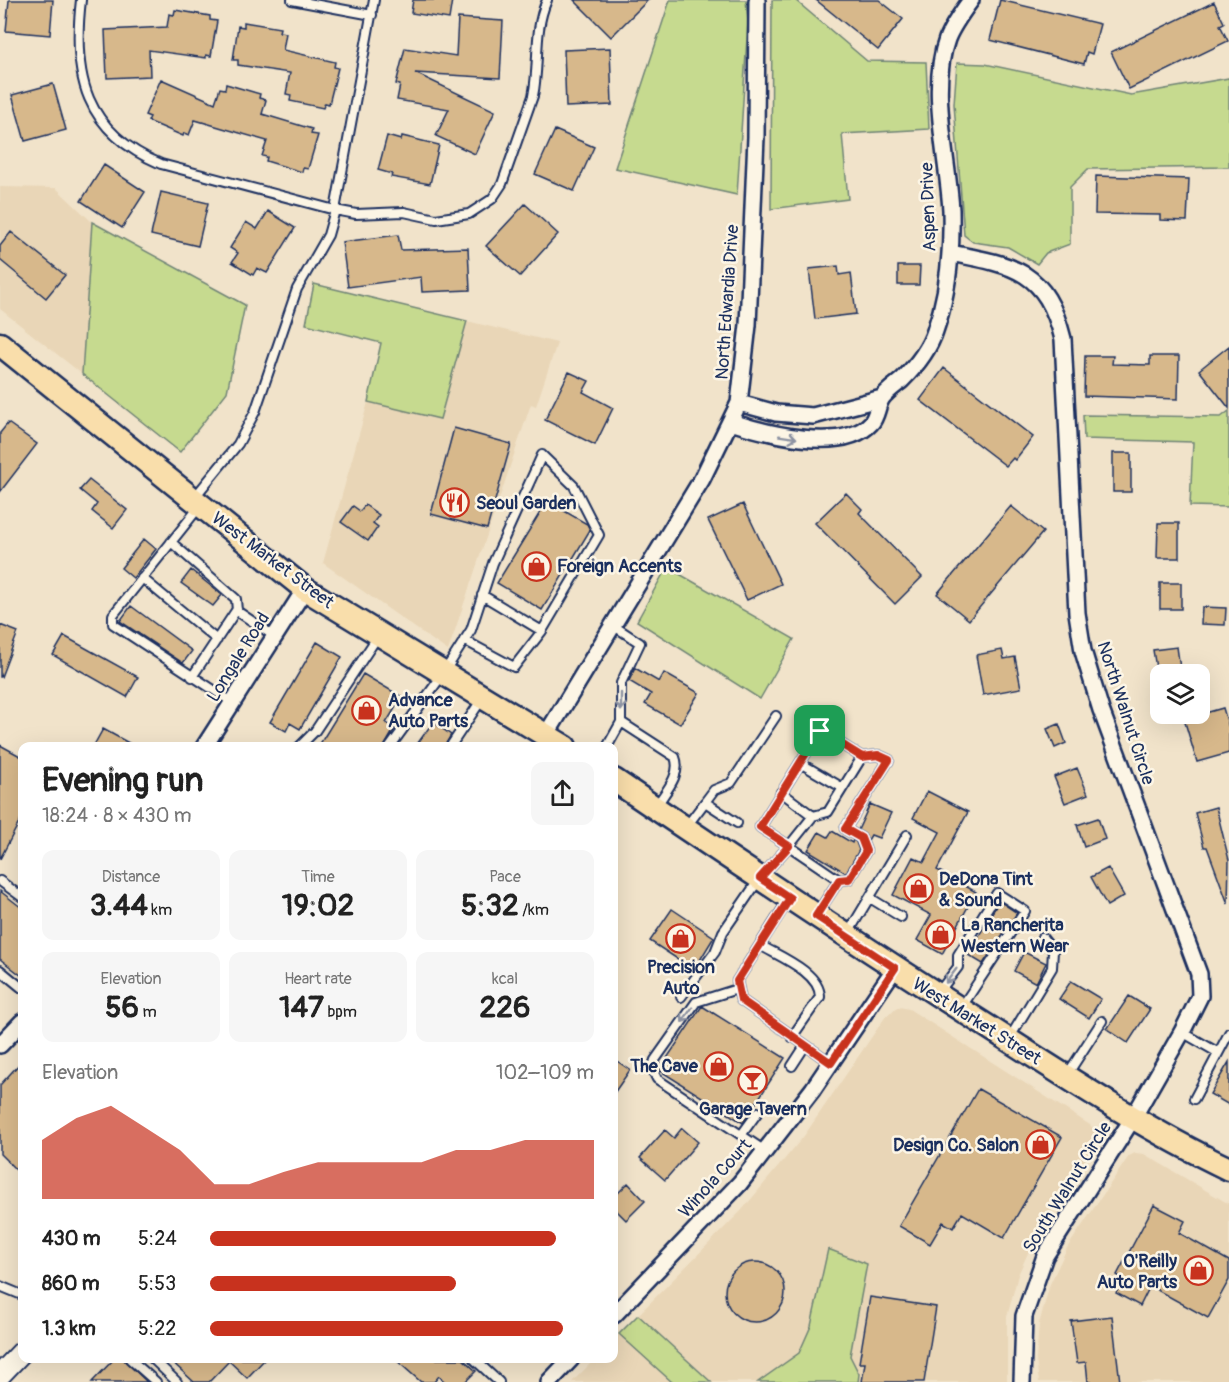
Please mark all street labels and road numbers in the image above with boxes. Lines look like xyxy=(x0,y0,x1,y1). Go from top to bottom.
street label: Aspen Drive xyxy=(915,162,942,252)
street label: North Edwardia Drive xyxy=(711,224,744,380)
street label: West Market Street xyxy=(207,507,339,614)
street label: Longale Road xyxy=(202,608,275,706)
street label: North Walnut Circle xyxy=(1092,639,1160,788)
street label: West Market Street xyxy=(908,973,1046,1071)
street label: South Walnut Circle xyxy=(1018,1117,1117,1257)
street label: Winola Court xyxy=(674,1133,757,1223)

